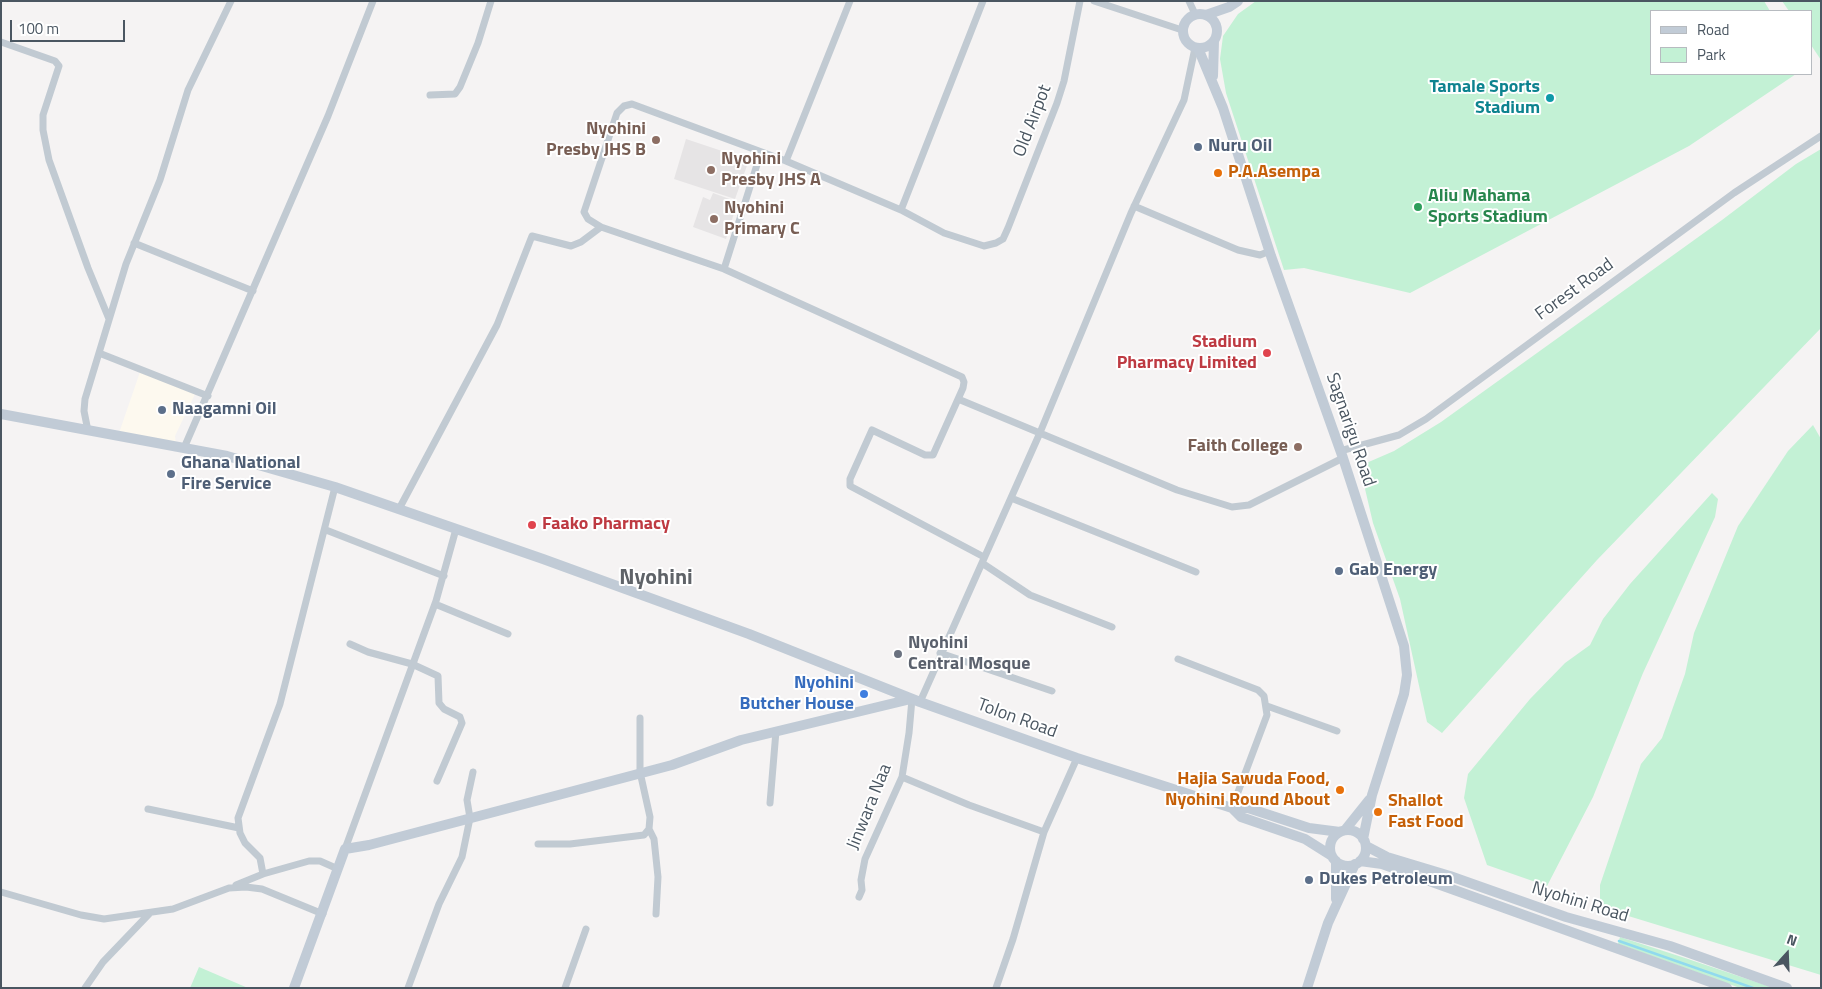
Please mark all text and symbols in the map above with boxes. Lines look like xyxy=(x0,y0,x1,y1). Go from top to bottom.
scale bar xyxy=(12,10,128,42)
legend xyxy=(1650,10,1812,75)
text: 100 m xyxy=(18,17,59,40)
text: Road xyxy=(1697,18,1729,41)
text: Park xyxy=(1697,43,1726,66)
place label: Tamale Sports Stadium xyxy=(1429,77,1540,120)
street label: Old Airpot xyxy=(1009,82,1057,160)
marker: Tamale Sports Stadium xyxy=(1544,92,1556,104)
place label: Nyohini Presby JHS B xyxy=(546,119,646,162)
marker: Nyohini Presby JHS B xyxy=(650,134,662,146)
place label: Nuru Oil xyxy=(1208,136,1272,158)
marker: Nuru Oil xyxy=(1192,141,1204,153)
place label: Nyohini Presby JHS A xyxy=(721,149,821,192)
place label: P.A.Asempa xyxy=(1228,162,1320,184)
marker: Nyohini Presby JHS A xyxy=(705,164,717,176)
marker: P.A.Asempa xyxy=(1212,167,1224,179)
place label: Aliu Mahama Sports Stadium xyxy=(1428,186,1548,228)
place label: Nyohini Primary C xyxy=(724,198,800,240)
marker: Aliu Mahama Sports Stadium xyxy=(1412,201,1424,213)
marker: Nyohini Primary C xyxy=(708,213,720,225)
street label: Forest Road xyxy=(1532,254,1618,326)
place label: Stadium Pharmacy Limited xyxy=(1117,332,1257,374)
marker: Stadium Pharmacy Limited xyxy=(1261,347,1273,359)
street label: Sagnarigu Road xyxy=(1320,370,1380,490)
place label: Naagamni Oil xyxy=(172,399,277,421)
marker: Naagamni Oil xyxy=(156,404,168,416)
place label: Faith College xyxy=(1188,436,1288,458)
marker: Faith College xyxy=(1292,441,1304,453)
place label: Ghana National Fire Service xyxy=(181,453,301,496)
marker: Ghana National Fire Service xyxy=(165,468,177,480)
place label: Faako Pharmacy xyxy=(542,514,670,536)
marker: Faako Pharmacy xyxy=(526,519,538,531)
place label: Gab Energy xyxy=(1349,560,1437,582)
marker: Gab Energy xyxy=(1333,565,1345,577)
district label: Nyohini xyxy=(619,566,693,592)
place label: Nyohini Central Mosque xyxy=(908,633,1030,676)
marker: Nyohini Central Mosque xyxy=(892,648,904,660)
place label: Nyohini Butcher House xyxy=(739,673,854,716)
marker: Nyohini Butcher House xyxy=(858,688,870,700)
street label: Tolon Road xyxy=(974,695,1060,743)
street label: Jinwara Naa xyxy=(843,761,897,853)
place label: Hajia Sawuda Food, Nyohini Round About xyxy=(1165,769,1330,812)
marker: Hajia Sawuda Food, Nyohini Round About xyxy=(1334,784,1346,796)
place label: Shallot Fast Food xyxy=(1388,791,1464,834)
marker: Shallot Fast Food xyxy=(1372,806,1384,818)
place label: Dukes Petroleum xyxy=(1319,869,1453,891)
marker: Dukes Petroleum xyxy=(1303,874,1315,886)
street label: Nyohini Road xyxy=(1529,878,1631,928)
text: N xyxy=(1784,928,1800,951)
north arrow xyxy=(1762,929,1812,979)

